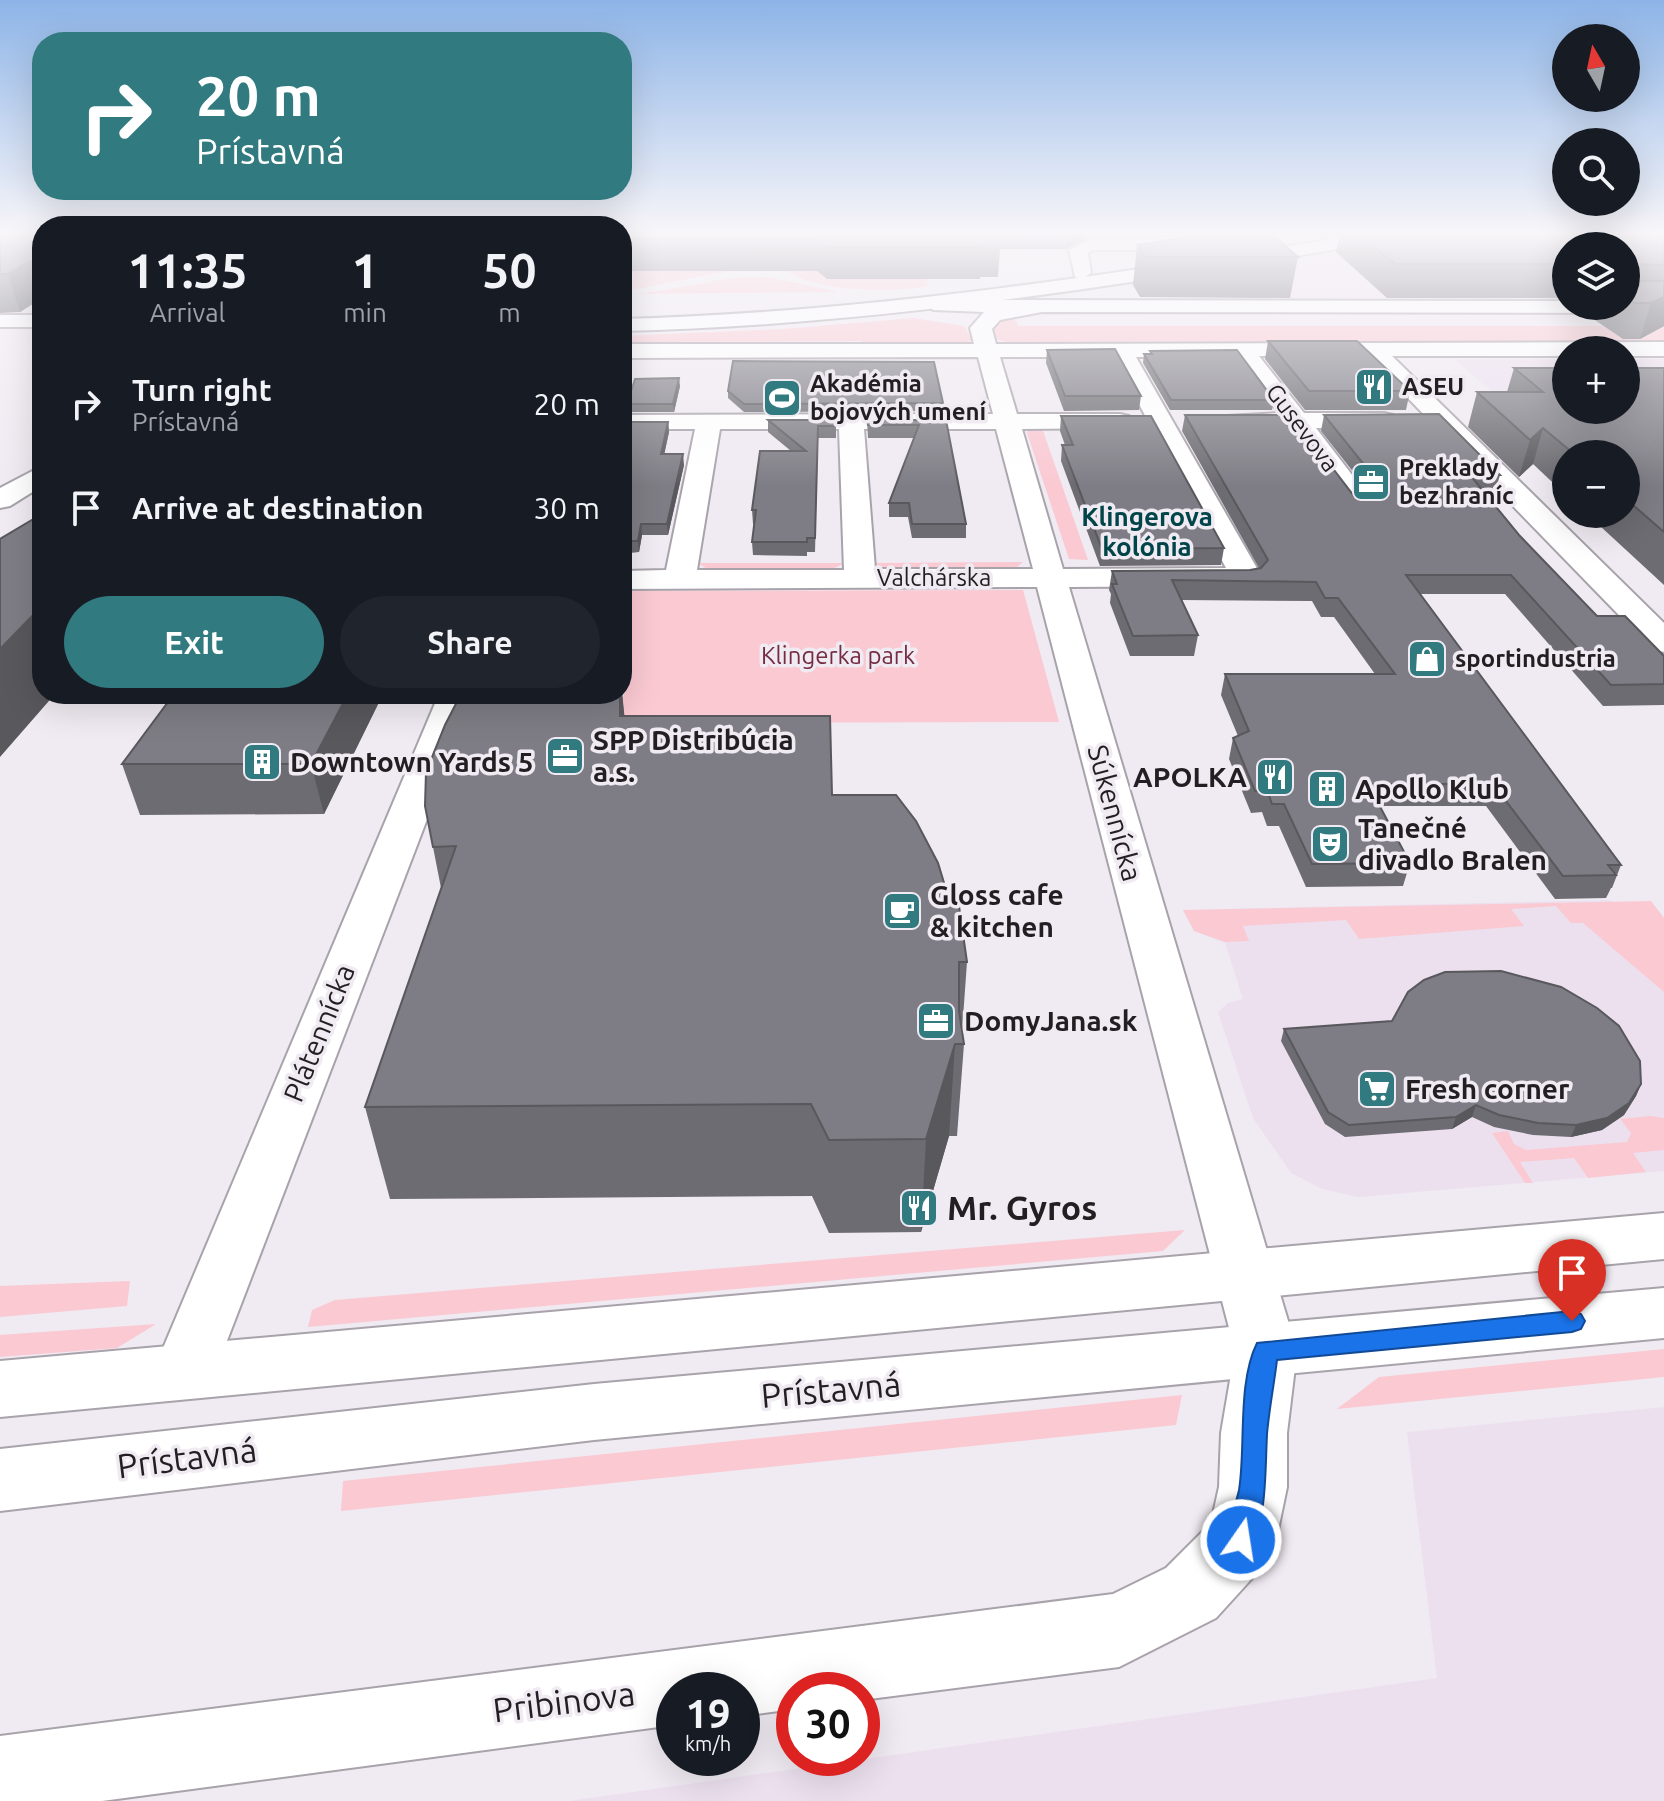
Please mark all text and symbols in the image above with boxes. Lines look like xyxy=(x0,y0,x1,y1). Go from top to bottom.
north arrow xyxy=(1552,24,1640,112)
map controls xyxy=(1552,24,1640,528)
icon: right xyxy=(64,64,168,168)
text: 20 m xyxy=(196,64,321,127)
button: search xyxy=(1552,128,1640,216)
text: Prístavná xyxy=(196,130,345,171)
button: layers xyxy=(1552,232,1640,320)
text: 11:35 xyxy=(128,243,248,297)
text: 1 xyxy=(351,243,379,297)
text: 50 xyxy=(482,243,536,297)
text: Arrival xyxy=(150,298,225,327)
text: min xyxy=(343,298,387,327)
text: m xyxy=(498,298,521,327)
button: + xyxy=(1552,336,1640,424)
restaurant icon: ASEU xyxy=(1353,366,1395,408)
place label: Akadémia bojových umení xyxy=(810,370,987,425)
text: Turn right xyxy=(132,373,272,407)
place label: ASEU xyxy=(1402,373,1464,400)
sports icon: Akadémia bojových umení xyxy=(761,377,803,419)
street label: Gusevova xyxy=(1261,378,1344,477)
icon: right xyxy=(64,382,108,426)
text: 20 m xyxy=(533,387,600,421)
text: Prístavná xyxy=(132,407,239,436)
button: − xyxy=(1552,440,1640,528)
place label: Preklady bez hraníc xyxy=(1399,454,1514,509)
office icon: Preklady bez hraníc xyxy=(1350,461,1392,503)
icon: arrive xyxy=(64,486,108,530)
text: Arrive at destination xyxy=(132,491,424,525)
text: 30 m xyxy=(533,491,600,525)
district label: Klingerova kolónia xyxy=(1081,502,1213,561)
street label: Valchárska xyxy=(877,564,991,591)
button: Exit xyxy=(64,596,324,688)
button: Share xyxy=(340,596,600,688)
shop icon: sportindustria xyxy=(1406,638,1448,680)
park label: Klingerka park xyxy=(761,642,915,669)
place label: sportindustria xyxy=(1455,645,1616,672)
place label: SPP Distribúcia a.s. xyxy=(593,724,794,787)
office icon: SPP Distribúcia a.s. xyxy=(544,735,586,777)
building icon: Downtown Yards 5 xyxy=(241,741,283,783)
street label: Súkennícka xyxy=(1082,741,1149,885)
place label: Downtown Yards 5 xyxy=(290,746,534,777)
restaurant icon: APOLKA xyxy=(1254,756,1296,798)
place label: APOLKA xyxy=(1133,761,1247,792)
building icon: Apollo Klub xyxy=(1306,768,1348,810)
place label: Apollo Klub xyxy=(1355,773,1509,804)
place label: Tanečné divadlo Bralen xyxy=(1358,812,1547,875)
theatre icon: Tanečné divadlo Bralen xyxy=(1309,823,1351,865)
place label: Gloss cafe & kitchen xyxy=(930,879,1064,942)
cafe icon: Gloss cafe & kitchen xyxy=(881,890,923,932)
street label: Plátennícka xyxy=(277,960,360,1106)
office icon: DomyJana.sk xyxy=(915,1000,957,1042)
place label: DomyJana.sk xyxy=(964,1005,1138,1036)
supermarket icon: Fresh corner xyxy=(1356,1068,1398,1110)
place label: Fresh corner xyxy=(1405,1073,1570,1104)
restaurant icon: Mr. Gyros xyxy=(898,1187,940,1229)
place label: Mr. Gyros xyxy=(947,1188,1097,1226)
pin xyxy=(1538,1239,1606,1321)
icon: arrive xyxy=(1550,1251,1594,1295)
street label: Prístavná xyxy=(759,1364,903,1414)
street label: Prístavná xyxy=(115,1430,259,1484)
position arrow xyxy=(1199,1498,1283,1582)
speed limit sign: 30 xyxy=(776,1672,880,1776)
street label: Pribinova xyxy=(491,1673,637,1729)
text: 19 xyxy=(685,1691,731,1736)
text: km/h xyxy=(685,1732,731,1755)

